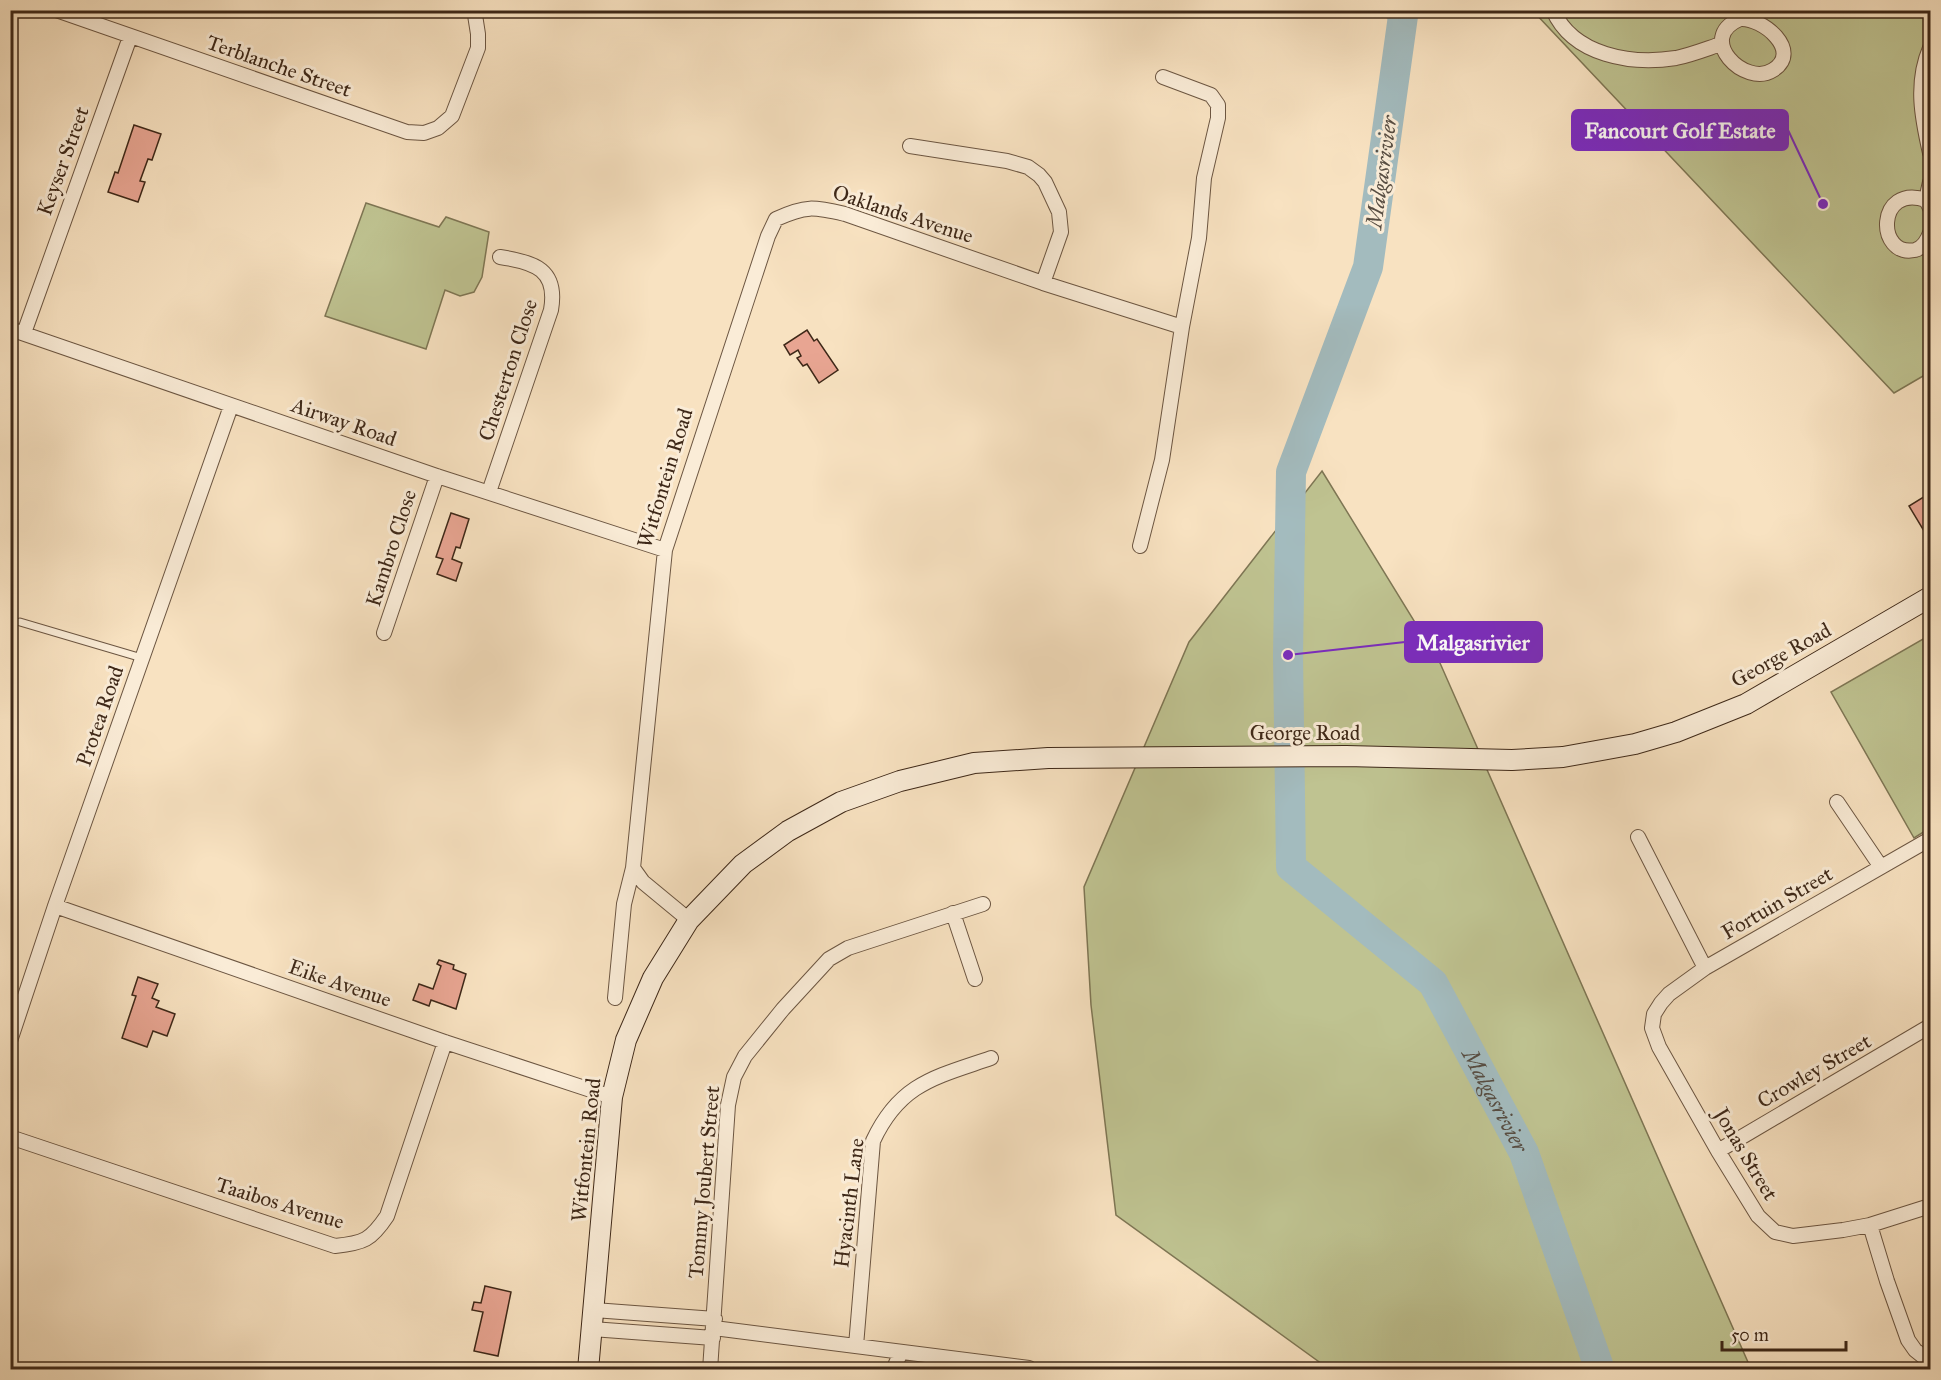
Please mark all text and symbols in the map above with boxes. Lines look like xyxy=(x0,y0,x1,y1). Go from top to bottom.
street label: Terblanche Street xyxy=(203,29,355,103)
street label: Keyser Street xyxy=(31,102,95,219)
callout: Fancourt Golf Estate xyxy=(1572,110,1788,150)
water label: Malgasrivier xyxy=(1360,112,1403,232)
text: Fancourt Golf Estate xyxy=(1584,117,1776,144)
street label: Oaklands Avenue xyxy=(829,179,977,249)
street label: Chesterton Close xyxy=(473,296,543,444)
street label: Airway Road xyxy=(287,392,400,452)
street label: Witfontein Road xyxy=(631,405,699,551)
street label: Kambro Close xyxy=(360,486,422,610)
street label: George Road xyxy=(1726,617,1836,693)
callout: Malgasrivier xyxy=(1405,622,1542,662)
text: Malgasrivier xyxy=(1416,629,1531,656)
street label: Protea Road xyxy=(71,662,129,770)
street label: George Road xyxy=(1250,720,1361,746)
street label: Fortuin Street xyxy=(1717,860,1838,945)
street label: Eike Avenue xyxy=(285,953,395,1013)
street label: Crowley Street xyxy=(1752,1028,1876,1114)
water label: Malgasrivier xyxy=(1456,1042,1535,1159)
street label: Witfontein Road xyxy=(566,1076,607,1223)
street label: Tommy Joubert Street xyxy=(683,1084,725,1280)
street label: Jonas Street xyxy=(1707,1101,1784,1205)
street label: Hyacinth Lane xyxy=(828,1136,870,1269)
street label: Taaibos Avenue xyxy=(213,1171,348,1235)
scale bar xyxy=(1722,1314,1846,1352)
text: 50 m xyxy=(1731,1324,1769,1346)

